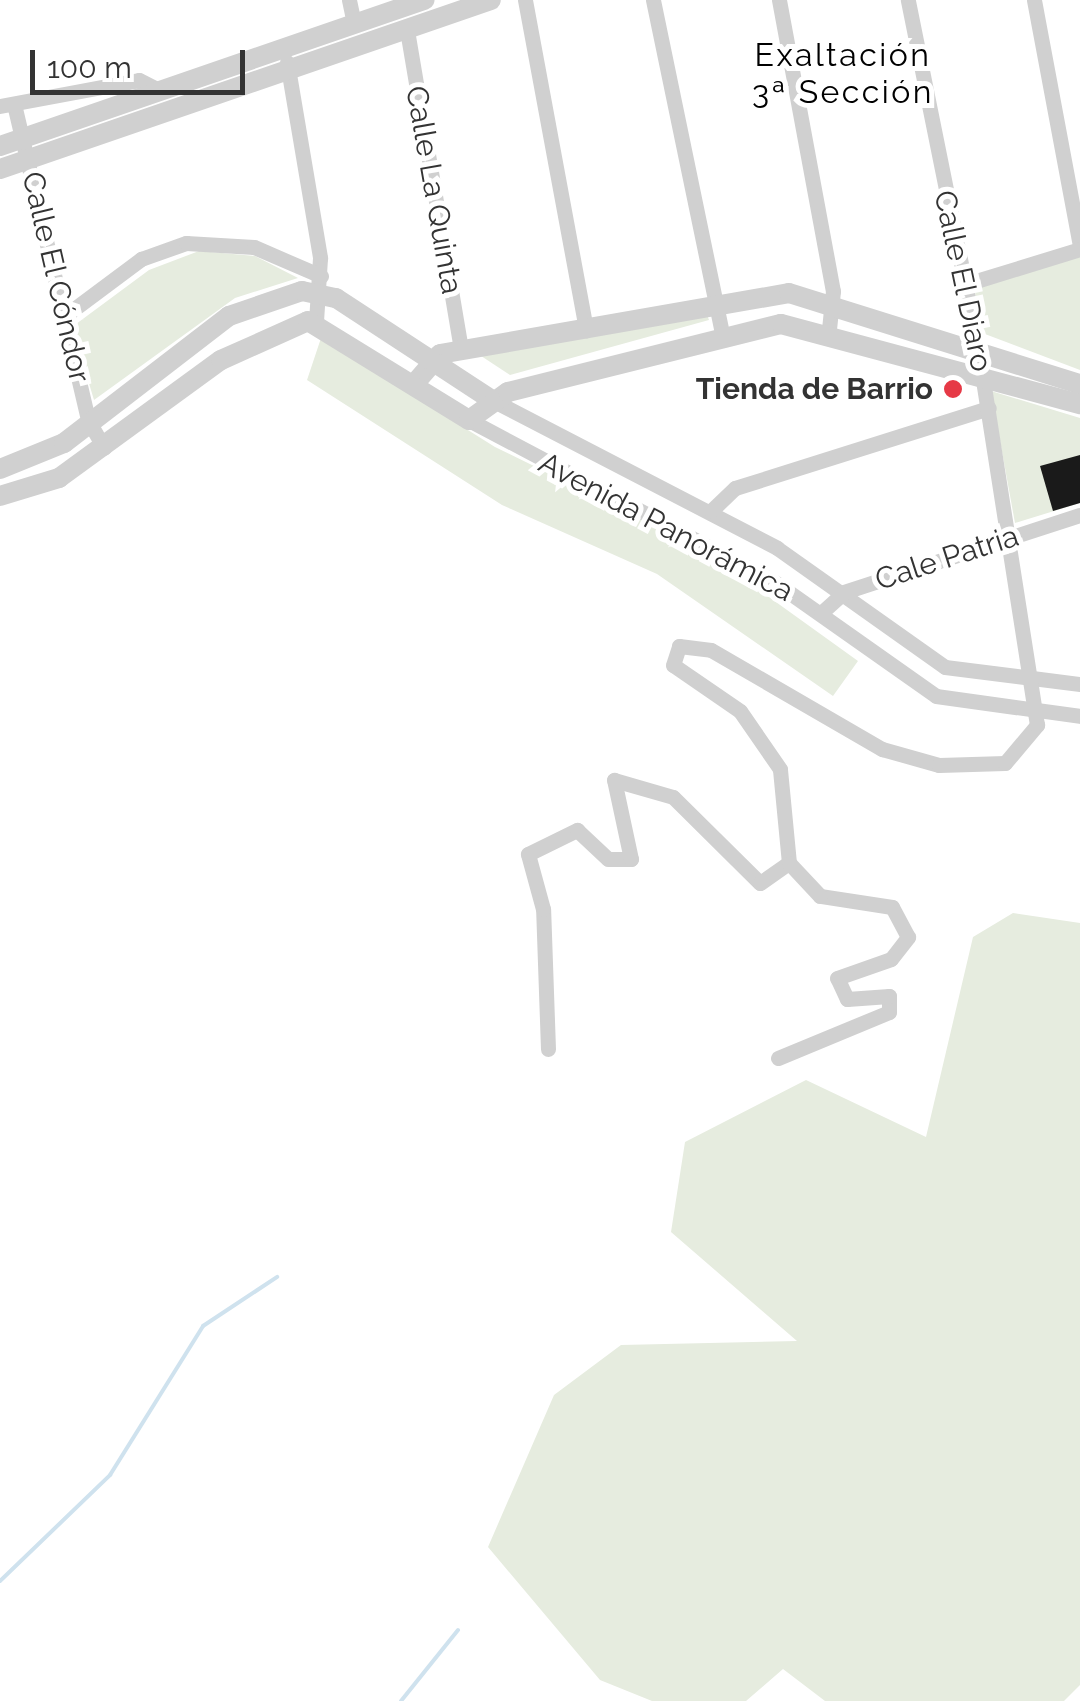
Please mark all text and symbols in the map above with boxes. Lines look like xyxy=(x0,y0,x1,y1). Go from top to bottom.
scale bar xyxy=(35,30,250,92)
district label: Exaltación 3ª Sección xyxy=(754,37,932,112)
text: 100 m xyxy=(47,50,132,85)
street label: Calle La Quinta xyxy=(398,83,470,297)
street label: Calle El Cóndor xyxy=(14,168,98,386)
street label: Calle El Diaro xyxy=(926,187,1000,375)
place label: Tienda de Barrio xyxy=(696,371,933,407)
marker: Tienda de Barrio xyxy=(942,378,964,400)
street label: Avenida Panorámica xyxy=(533,445,799,609)
street label: Cale Patria xyxy=(871,518,1023,598)

